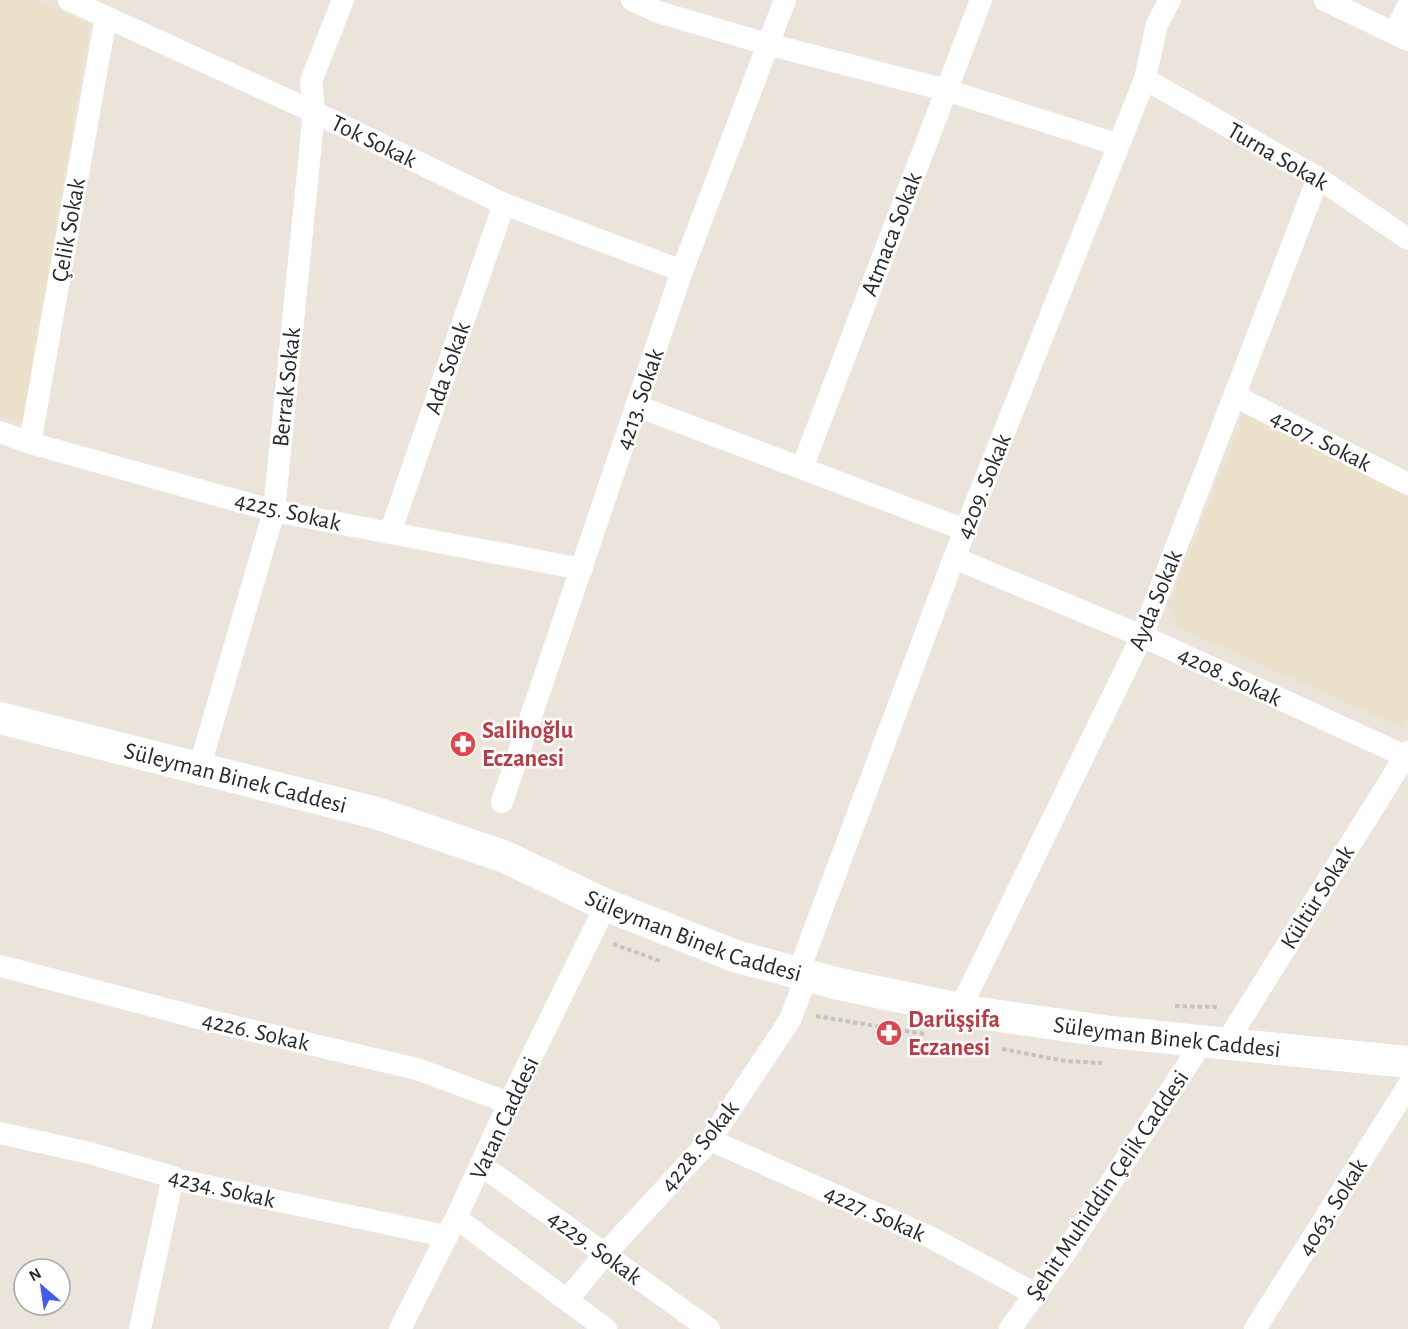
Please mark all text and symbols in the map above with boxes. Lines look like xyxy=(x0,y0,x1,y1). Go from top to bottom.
street label: Tok Sokak xyxy=(327,111,420,173)
street label: Turna Sokak xyxy=(1223,118,1332,195)
street label: Atmaca Sokak xyxy=(857,169,927,300)
street label: Çelik Sokak xyxy=(48,176,90,284)
street label: Ada Sokak xyxy=(421,319,475,418)
street label: Berrak Sokak xyxy=(269,326,305,448)
street label: 4213. Sokak xyxy=(611,346,668,453)
street label: 4207. Sokak xyxy=(1266,405,1375,477)
street label: 4209. Sokak xyxy=(952,430,1016,542)
street label: 4225. Sokak xyxy=(232,488,343,536)
street label: Ayda Sokak xyxy=(1125,547,1187,654)
street label: 4208. Sokak xyxy=(1174,643,1285,711)
place label: Salihoğlu Eczanesi xyxy=(482,719,574,771)
pharmacy icon: Salihoğlu Eczanesi xyxy=(448,729,478,759)
street label: Süleyman Binek Caddesi xyxy=(122,739,349,818)
street label: Kültür Sokak xyxy=(1277,841,1359,954)
street label: Süleyman Binek Caddesi xyxy=(581,886,804,986)
street label: 4226. Sokak xyxy=(200,1008,312,1056)
place label: Darüşşifa Eczanesi xyxy=(908,1008,1000,1060)
street label: Süleyman Binek Caddesi xyxy=(1052,1013,1282,1062)
pharmacy icon: Darüşşifa Eczanesi xyxy=(874,1018,904,1048)
street label: Vatan Caddesi xyxy=(466,1053,544,1183)
street label: Şehit Muhiddin Çelik Caddesi xyxy=(1022,1066,1194,1305)
street label: 4228. Sokak xyxy=(656,1097,744,1197)
street label: 4063. Sokak xyxy=(1294,1154,1372,1261)
street label: 4234. Sokak xyxy=(166,1165,277,1213)
street label: 4227. Sokak xyxy=(820,1181,929,1247)
street label: 4229. Sokak xyxy=(543,1206,646,1290)
north arrow xyxy=(12,1257,72,1317)
text: N xyxy=(26,1265,44,1284)

